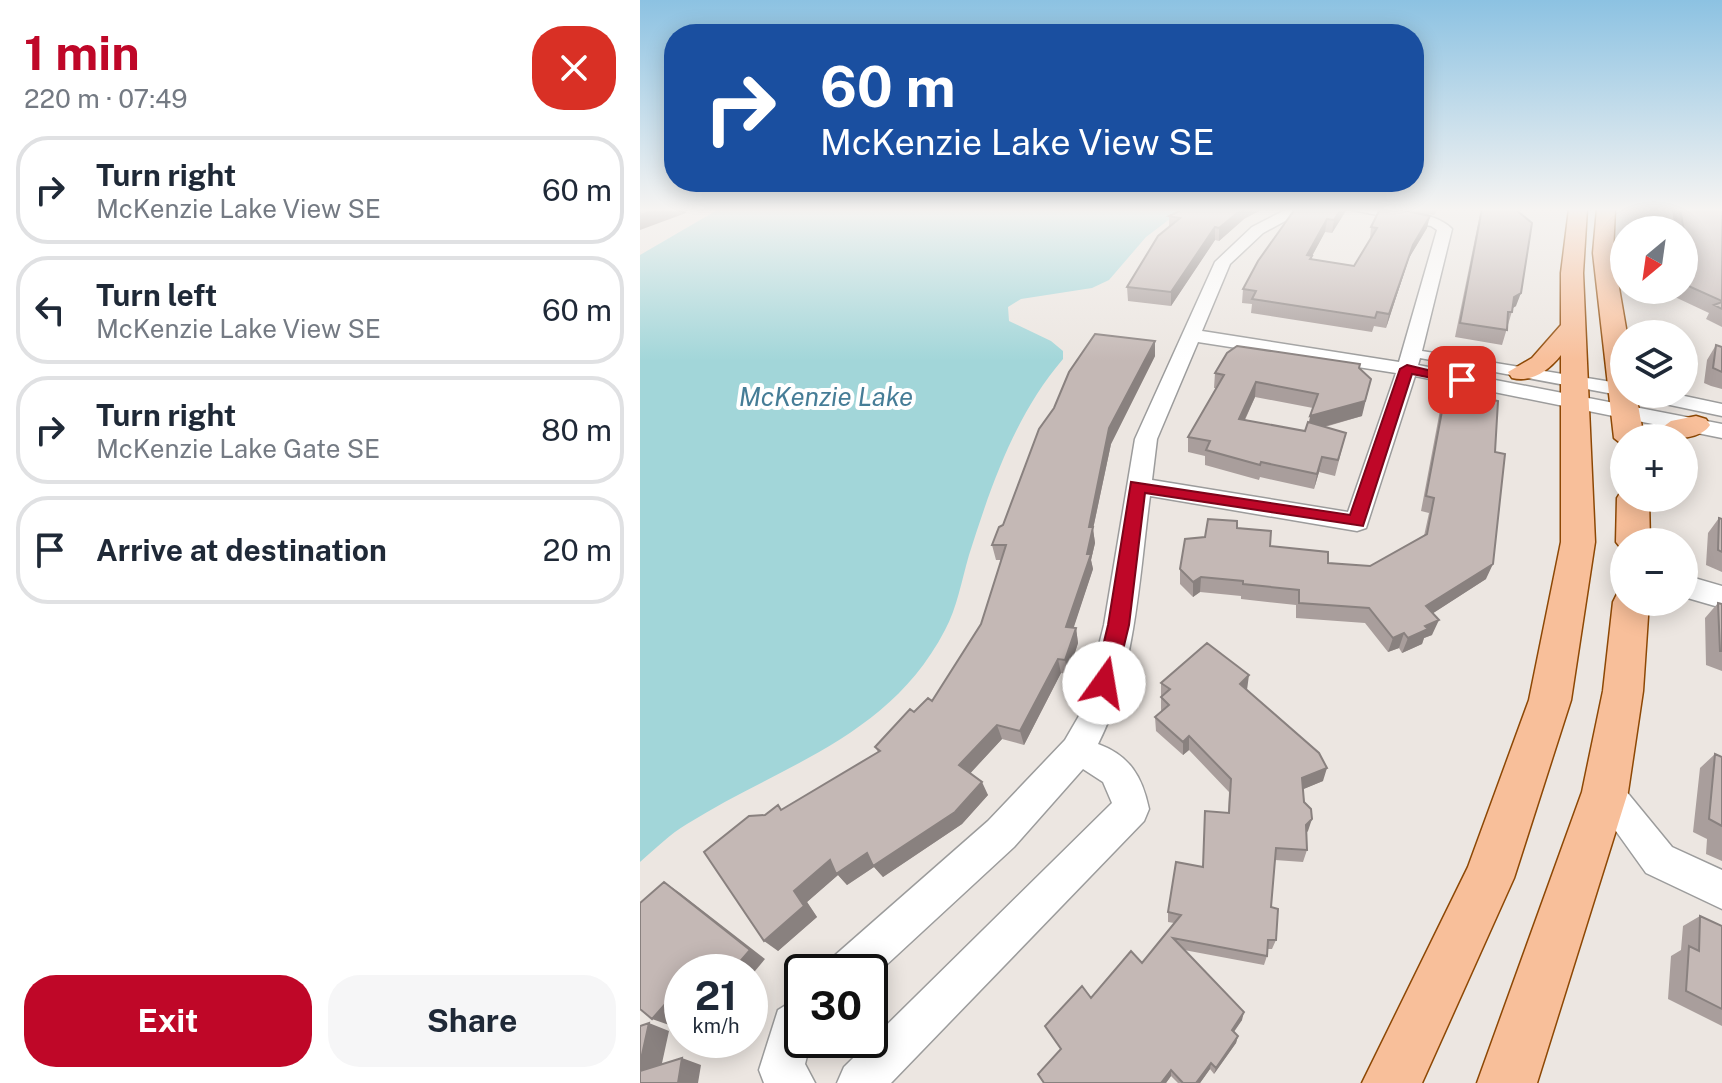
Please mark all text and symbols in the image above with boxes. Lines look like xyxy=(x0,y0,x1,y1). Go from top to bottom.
text: 1 min xyxy=(24,24,140,81)
button: close xyxy=(532,26,616,110)
text: 60 m xyxy=(820,54,956,120)
icon: right xyxy=(688,56,792,160)
text: 220 m · 07:49 xyxy=(24,83,187,114)
text: McKenzie Lake View SE xyxy=(820,121,1215,163)
text: Turn right xyxy=(96,157,236,193)
icon: right xyxy=(28,168,72,212)
text: 60 m xyxy=(542,172,612,208)
text: McKenzie Lake View SE xyxy=(96,193,381,224)
north arrow xyxy=(1610,216,1698,304)
map controls xyxy=(1610,216,1698,616)
text: Turn left xyxy=(96,277,217,313)
icon: left xyxy=(28,288,72,332)
text: 60 m xyxy=(542,292,612,328)
text: McKenzie Lake View SE xyxy=(96,313,381,344)
button: layers xyxy=(1610,320,1698,408)
pin xyxy=(1428,346,1496,414)
icon: arrive xyxy=(1440,358,1484,402)
water label: McKenzie Lake xyxy=(739,381,913,412)
text: Turn right xyxy=(96,397,236,433)
icon: right xyxy=(28,408,72,452)
text: 80 m xyxy=(541,412,612,448)
button: + xyxy=(1610,424,1698,512)
text: McKenzie Lake Gate SE xyxy=(96,433,380,464)
icon: arrive xyxy=(28,528,72,572)
button: − xyxy=(1610,528,1698,616)
text: Arrive at destination xyxy=(96,532,387,568)
text: 20 m xyxy=(543,532,612,568)
position arrow xyxy=(1062,641,1146,725)
speed limit sign: 30 xyxy=(784,954,888,1058)
text: 21 xyxy=(695,972,737,1019)
button: Exit xyxy=(24,975,312,1067)
button: Share xyxy=(328,975,616,1067)
text: km/h xyxy=(692,1014,740,1038)

